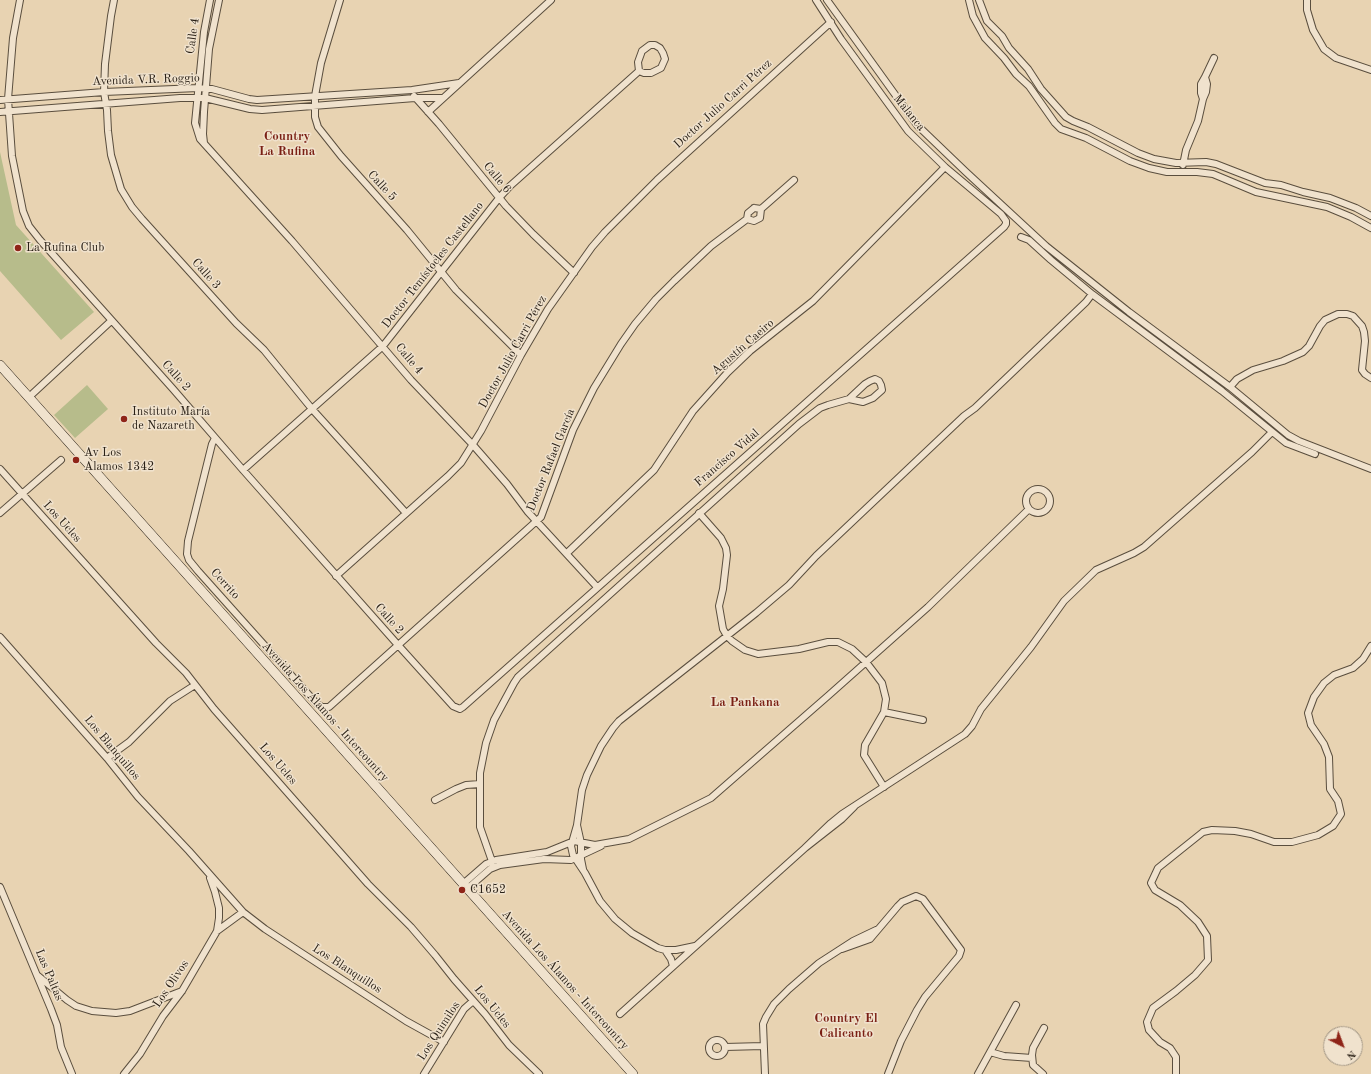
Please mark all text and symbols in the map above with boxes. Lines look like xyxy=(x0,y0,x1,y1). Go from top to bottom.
street label: Calle 4 xyxy=(183,17,203,55)
street label: Doctor Julio Carri Pérez xyxy=(671,56,775,152)
street label: Avenida V.R. Roggio xyxy=(92,71,200,89)
street label: Malanca xyxy=(890,92,928,134)
district label: Country La Rufina xyxy=(259,129,315,160)
street label: Calle 6 xyxy=(480,159,514,197)
street label: Calle 5 xyxy=(364,168,400,204)
street label: Doctor Temístocles Castellano xyxy=(379,199,487,331)
place label: La Rufina Club xyxy=(26,241,104,255)
marker: La Rufina Club xyxy=(13,243,23,253)
street label: Calle 3 xyxy=(189,256,223,292)
street label: Doctor Julio Carri Pérez xyxy=(476,293,550,411)
street label: Agustín Caeiro xyxy=(709,316,777,378)
street label: Calle 4 xyxy=(392,340,426,378)
street label: Calle 2 xyxy=(159,358,193,394)
place label: Instituto María de Nazareth xyxy=(132,405,210,433)
street label: Doctor Rafael García xyxy=(524,407,578,513)
marker: Instituto María de Nazareth xyxy=(119,414,129,424)
street label: Francisco Vidal xyxy=(692,426,762,490)
place label: Av Los Alamos 1342 xyxy=(84,446,154,474)
marker: Av Los Alamos 1342 xyxy=(71,455,81,465)
street label: Los Ucles xyxy=(40,498,84,546)
street label: Cerrito xyxy=(207,566,243,602)
street label: Calle 2 xyxy=(372,601,406,637)
street label: Avenida Los Álamos - Intercountry xyxy=(258,639,392,785)
district label: La Pankana xyxy=(710,695,780,711)
street label: Los Blanquillos xyxy=(81,713,143,783)
street label: Los Ucles xyxy=(256,740,300,788)
place label: C1652 xyxy=(470,883,506,897)
marker: C1652 xyxy=(457,885,467,895)
street label: Avenida Los Álamos - Intercountry xyxy=(498,907,632,1053)
street label: Los Blanquillos xyxy=(310,941,384,997)
street label: Las Paltas xyxy=(32,947,66,1003)
street label: Los Olivos xyxy=(150,957,192,1011)
street label: Los Ucles xyxy=(471,983,513,1031)
street label: Los Quimilos xyxy=(415,999,463,1063)
district label: Country El Calicanto xyxy=(814,1011,878,1042)
north arrow xyxy=(1323,1026,1363,1066)
text: N xyxy=(1344,1048,1357,1061)

